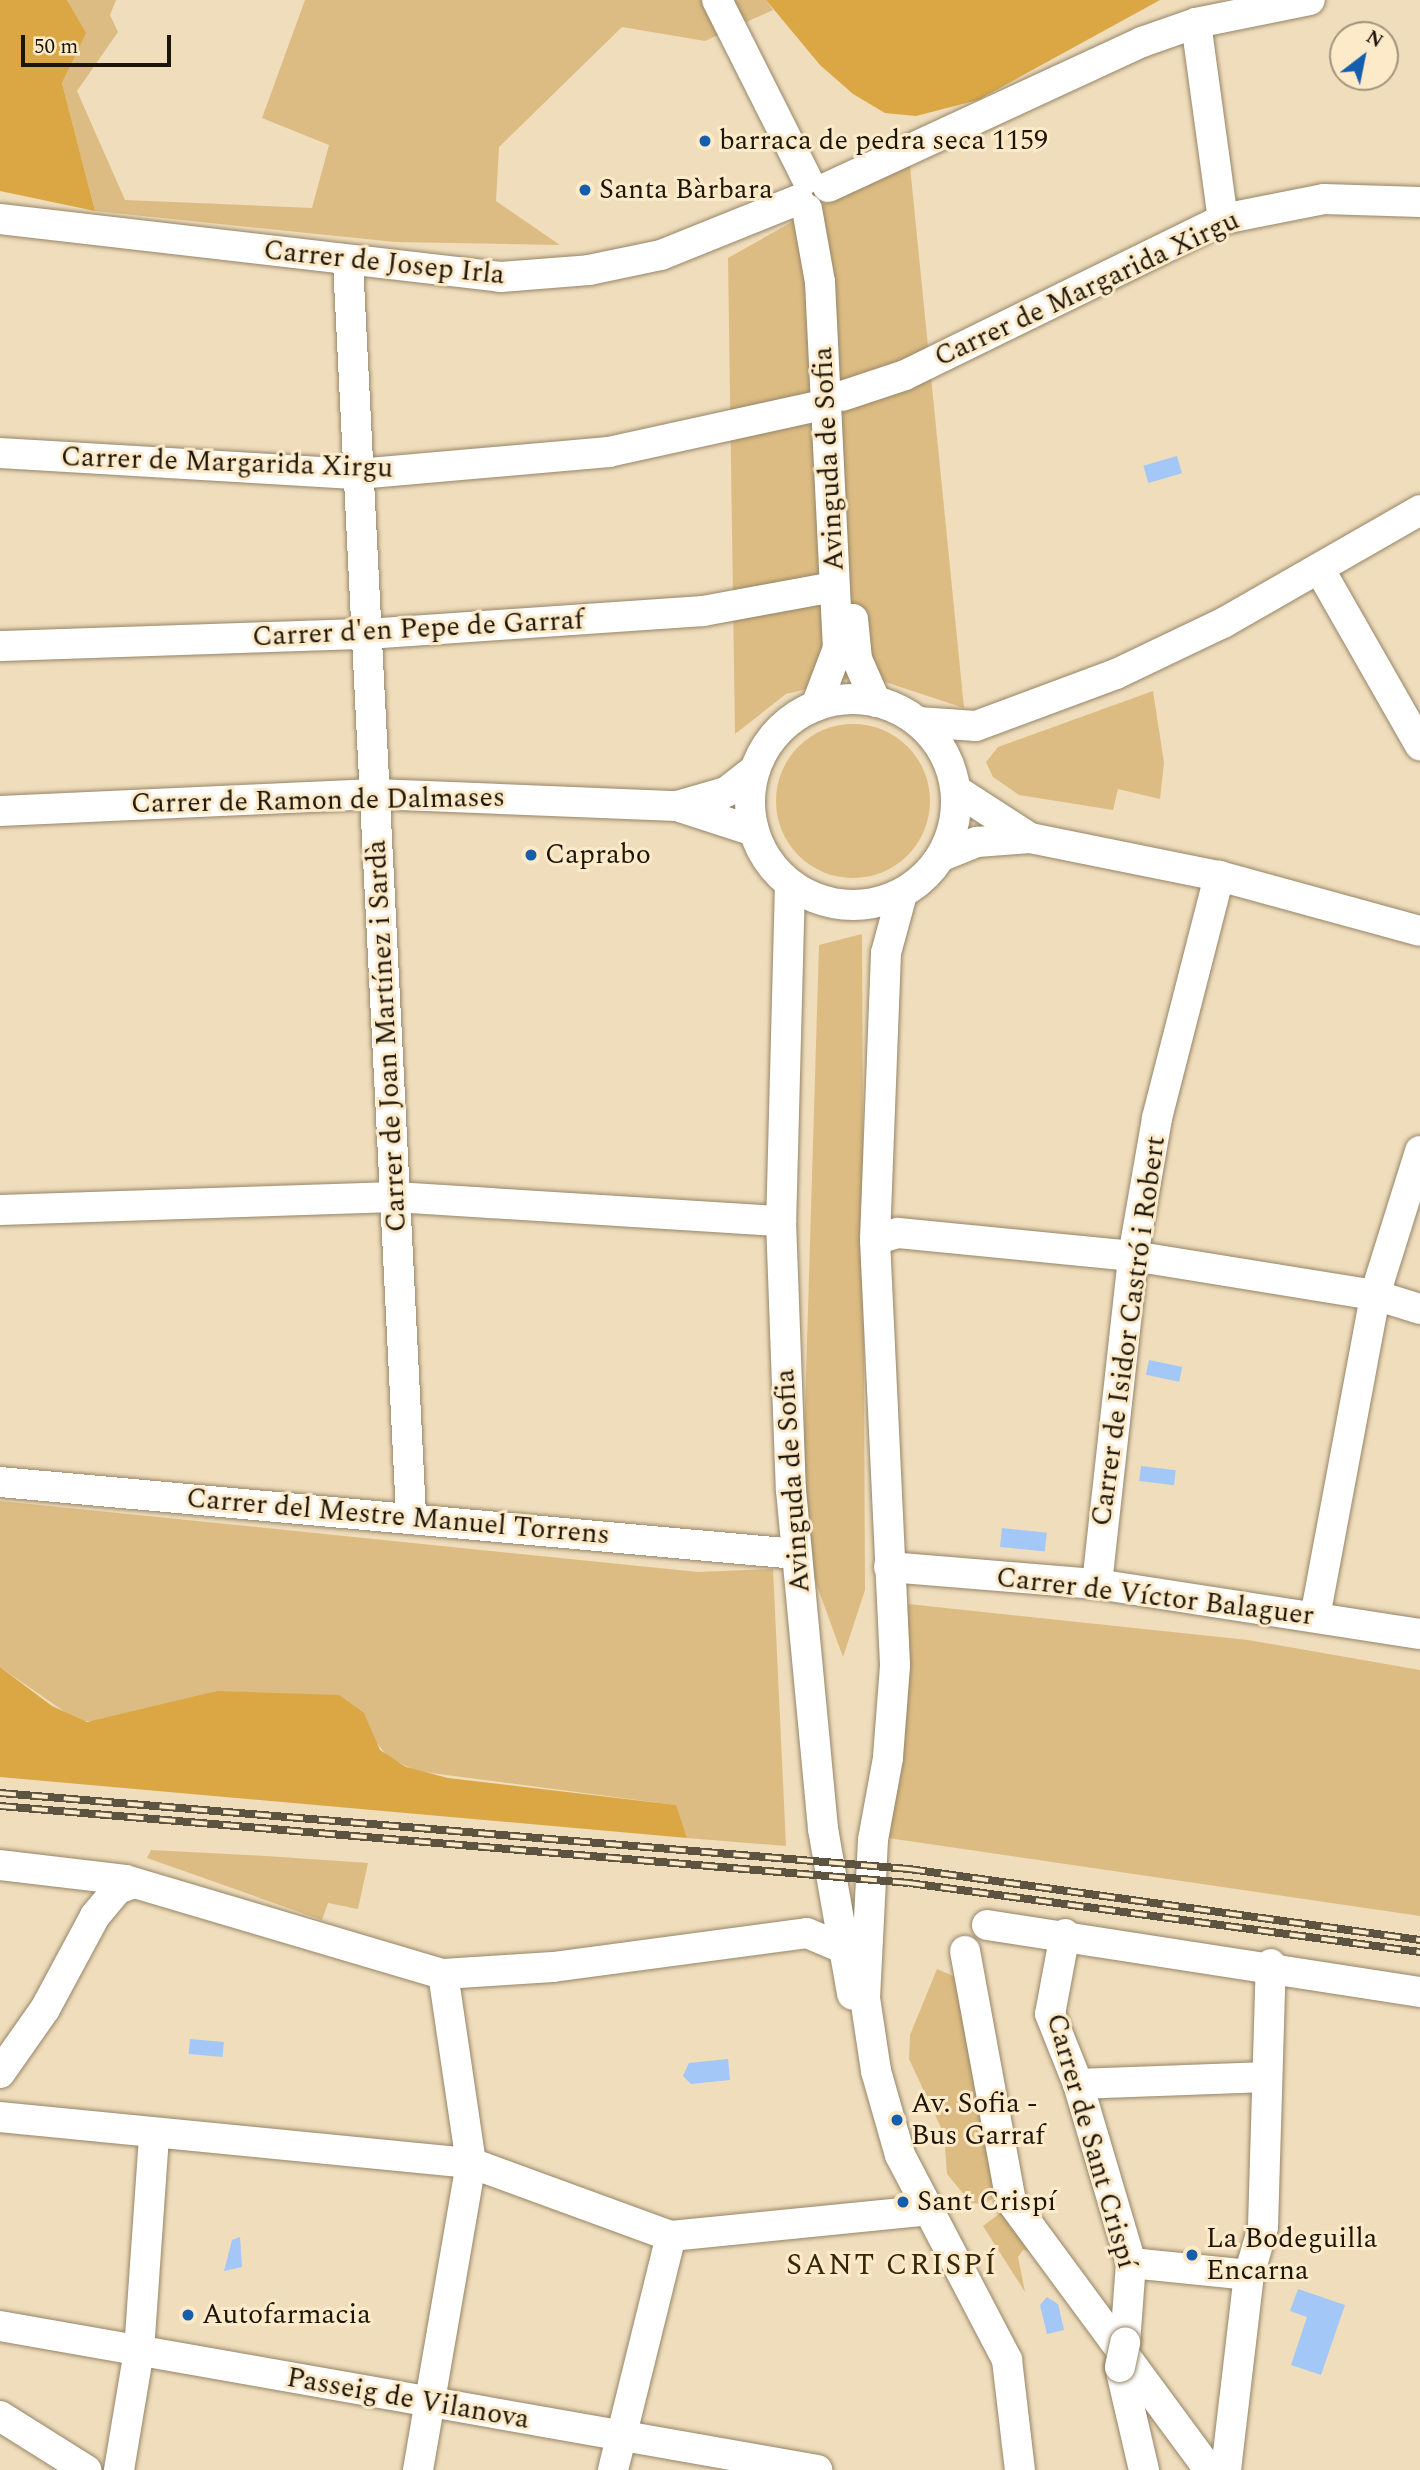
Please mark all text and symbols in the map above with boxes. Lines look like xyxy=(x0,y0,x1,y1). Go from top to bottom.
scale bar xyxy=(24,21,175,65)
north arrow xyxy=(1329,21,1399,91)
text: N xyxy=(1360,23,1389,56)
text: 50 m xyxy=(34,31,78,63)
place label: barraca de pedra seca 1159 xyxy=(719,124,1048,158)
marker: barraca de pedra seca 1159 xyxy=(697,133,713,149)
place label: Santa Bàrbara xyxy=(599,173,773,207)
marker: Santa Bàrbara xyxy=(577,182,593,198)
street label: Carrer de Margarida Xirgu xyxy=(929,204,1245,374)
street label: Carrer de Josep Irla xyxy=(262,234,506,292)
street label: Avinguda de Sofia xyxy=(806,346,852,572)
street label: Carrer de Margarida Xirgu xyxy=(60,440,394,486)
street label: Carrer d'en Pepe de Garraf xyxy=(251,604,585,654)
street label: Carrer de Ramon de Dalmases xyxy=(131,781,505,821)
place label: Caprabo xyxy=(545,838,651,872)
street label: Carrer de Joan Martínez i Sardà xyxy=(360,839,414,1233)
marker: Caprabo xyxy=(523,847,539,863)
street label: Carrer de Isidor Castró i Robert xyxy=(1085,1134,1173,1528)
street label: Avinguda de Sofia xyxy=(768,1368,818,1594)
street label: Carrer del Mestre Manuel Torrens xyxy=(185,1482,611,1552)
street label: Carrer de Víctor Balaguer xyxy=(994,1561,1316,1633)
street label: Carrer de Sant Crispí xyxy=(1039,2010,1143,2272)
place label: Av. Sofia - Bus Garraf xyxy=(911,2087,1045,2153)
marker: Av. Sofia - Bus Garraf xyxy=(889,2112,905,2128)
place label: Sant Crispí xyxy=(917,2185,1056,2219)
marker: Sant Crispí xyxy=(895,2194,911,2210)
place label: La Bodeguilla Encarna xyxy=(1206,2222,1377,2288)
district label: SANT CRISPÍ xyxy=(787,2247,997,2283)
marker: La Bodeguilla Encarna xyxy=(1184,2247,1200,2263)
place label: Autofarmacia xyxy=(202,2298,371,2332)
marker: Autofarmacia xyxy=(180,2307,196,2323)
street label: Passeig de Vilanova xyxy=(284,2361,532,2437)

